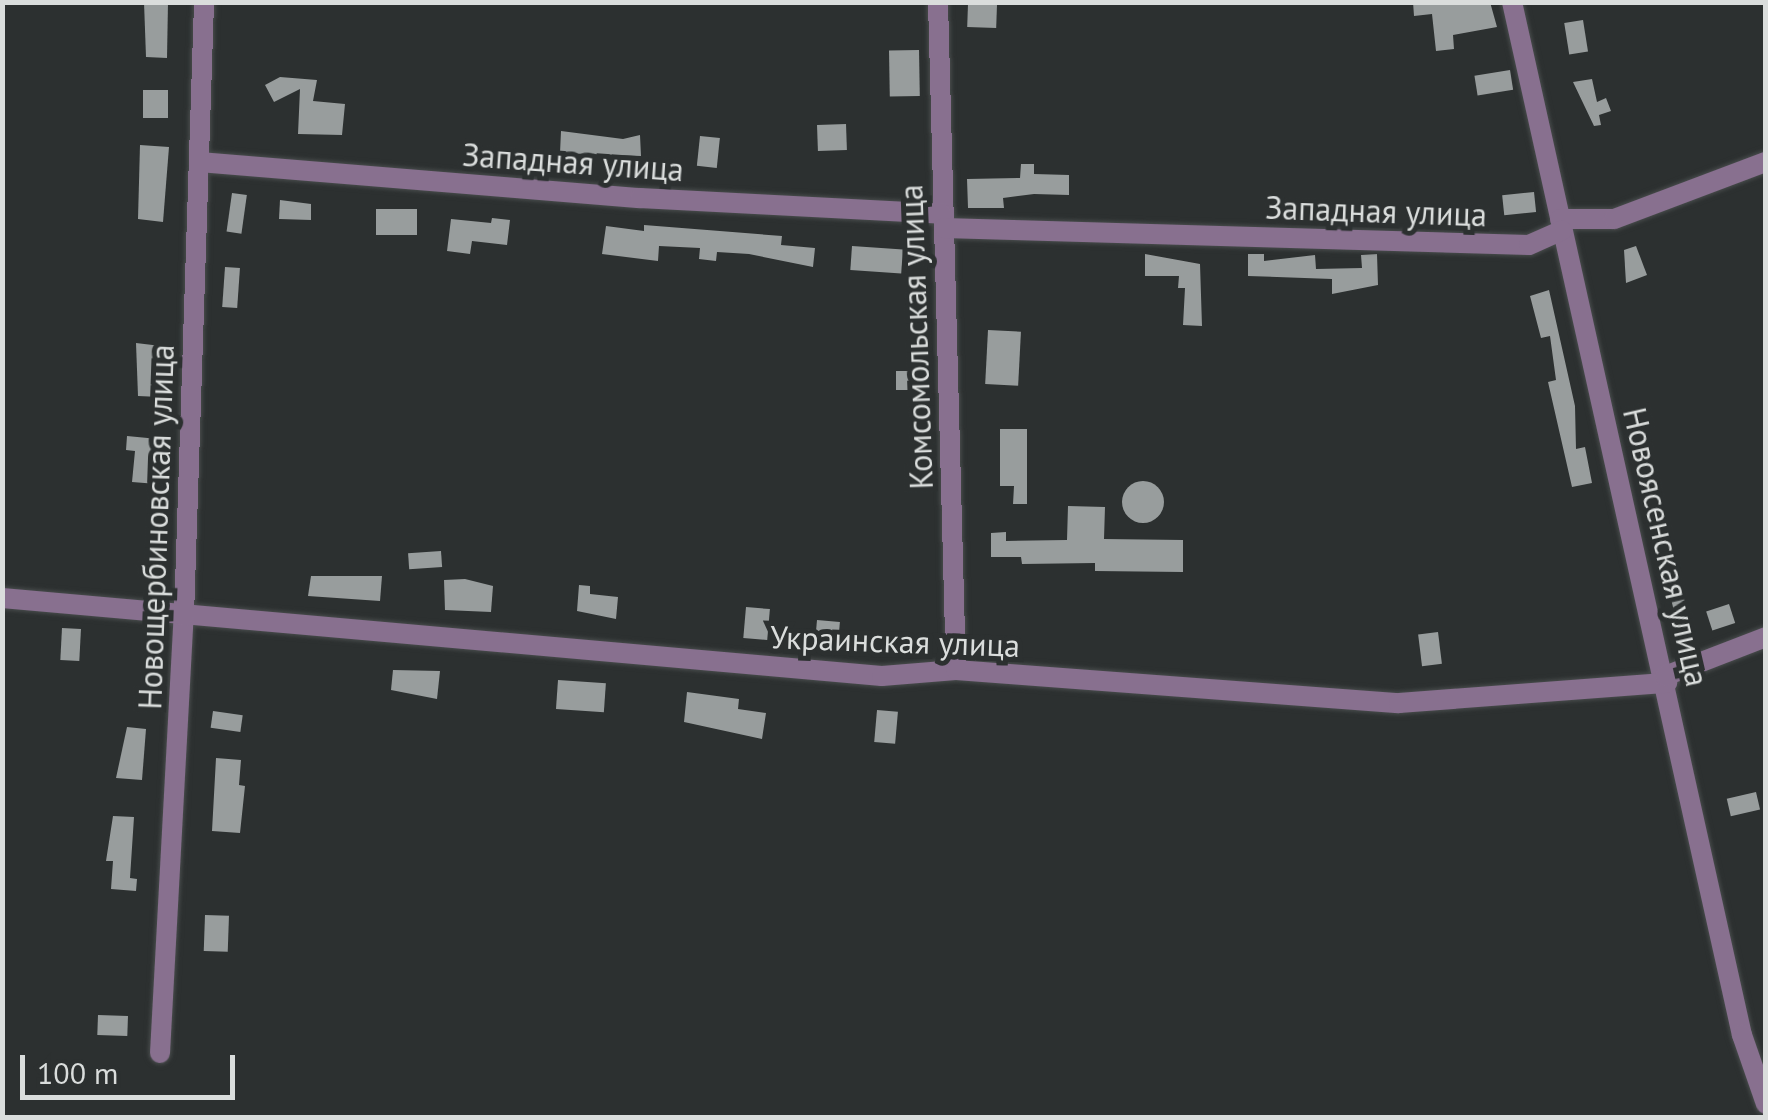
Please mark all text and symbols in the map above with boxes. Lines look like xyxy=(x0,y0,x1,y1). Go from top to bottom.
street label: Западная улица xyxy=(461,135,685,189)
street label: Комсомольская улица xyxy=(891,184,941,490)
street label: Западная улица xyxy=(1264,188,1488,234)
street label: Новощербиновская улица xyxy=(130,344,182,710)
street label: Новоясенская улица xyxy=(1615,404,1717,690)
street label: Украинская улица xyxy=(769,617,1021,665)
scale bar xyxy=(25,1035,240,1097)
text: 100 m xyxy=(37,1053,118,1092)

